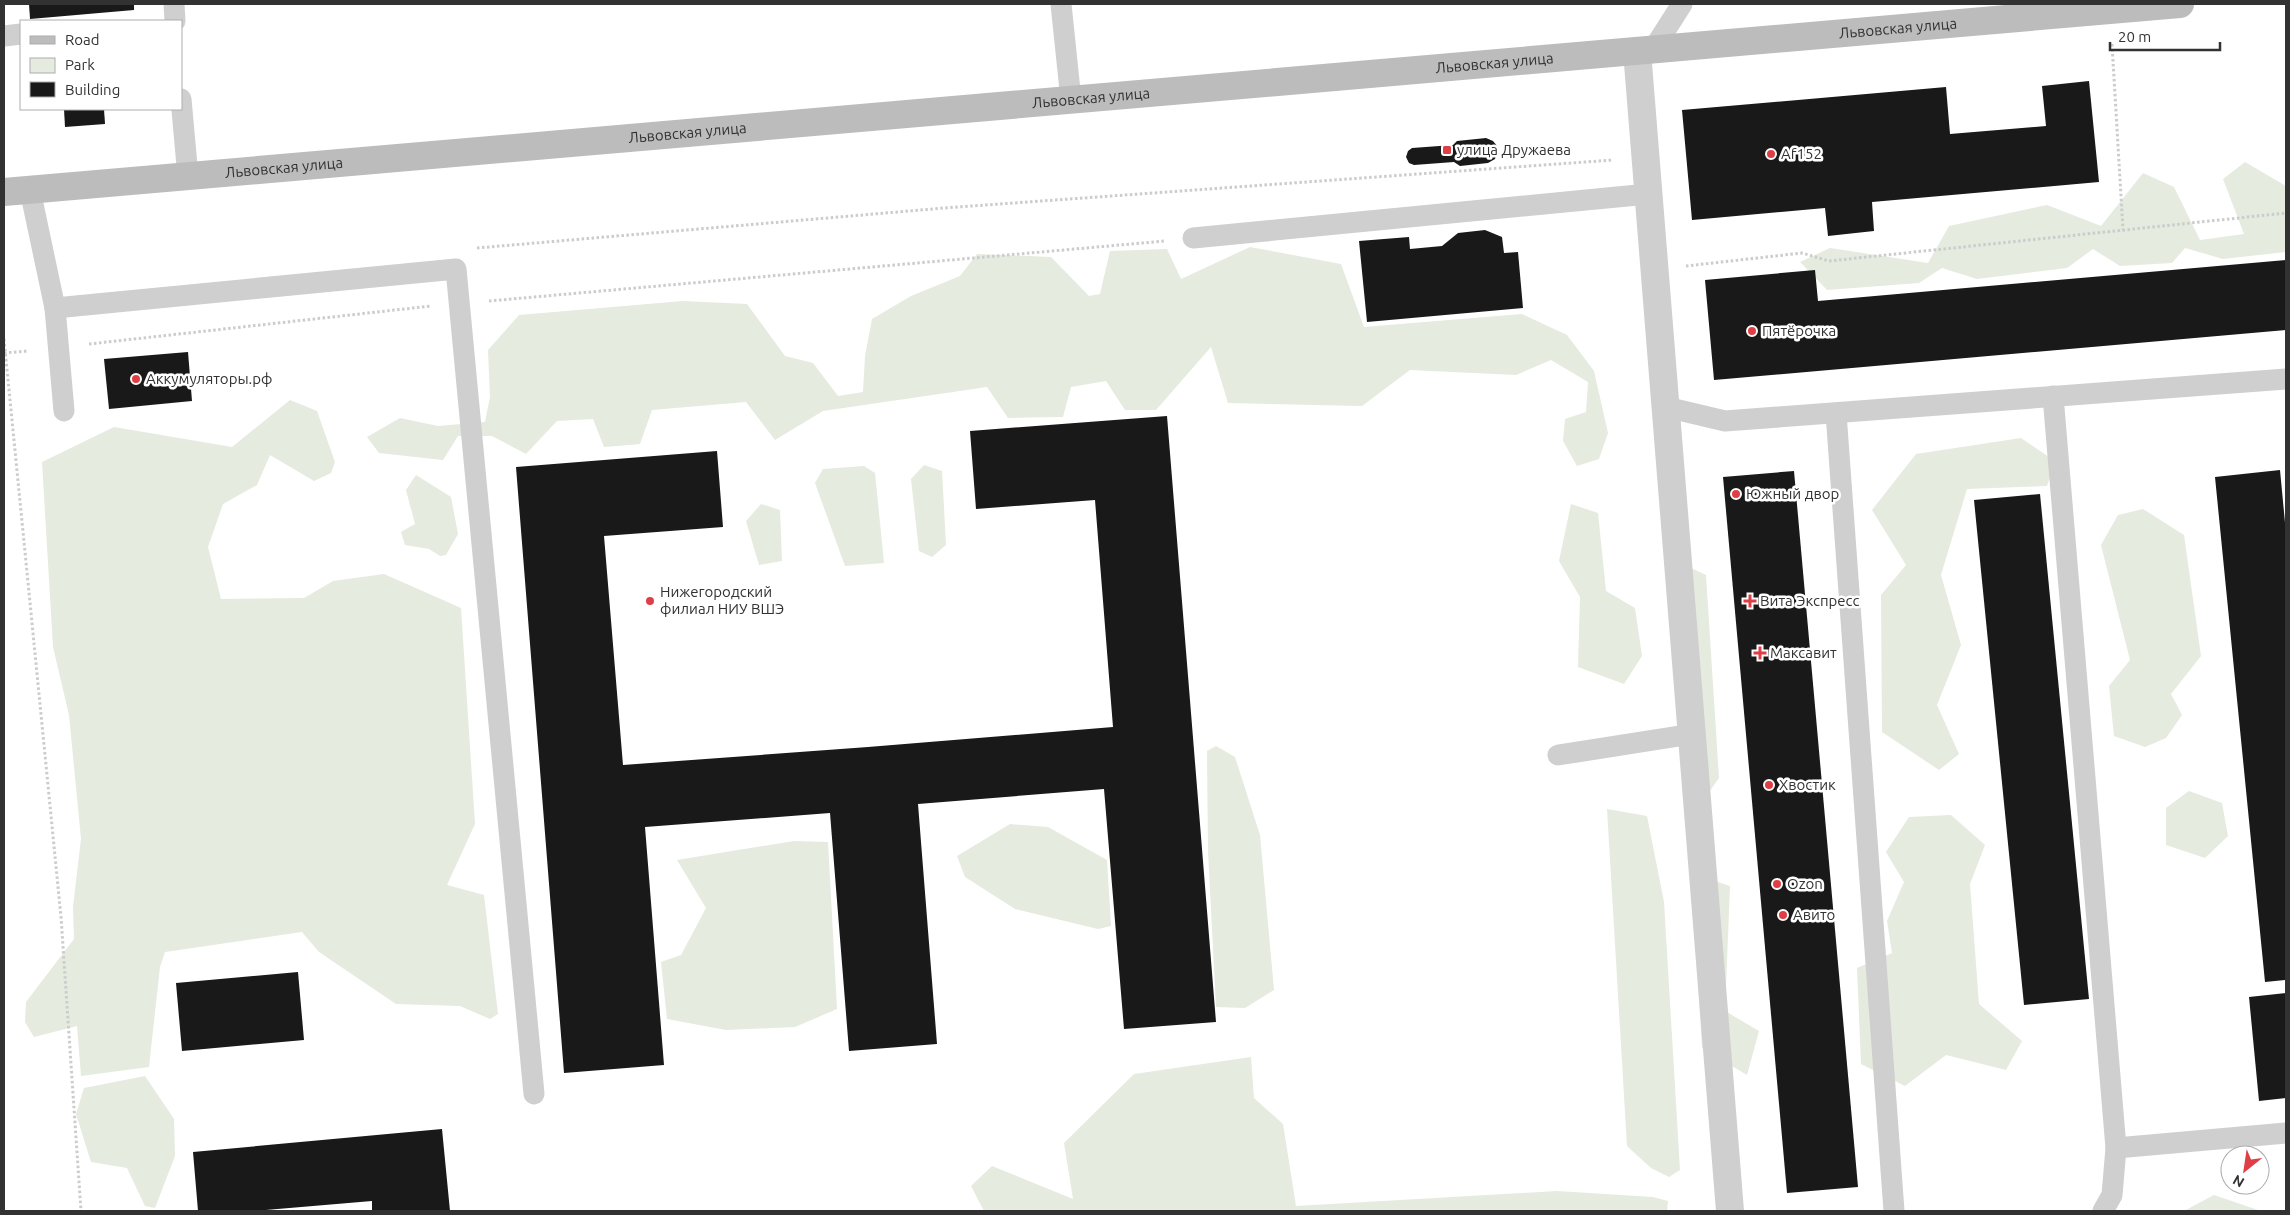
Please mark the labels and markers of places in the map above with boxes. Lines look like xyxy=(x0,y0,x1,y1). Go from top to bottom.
place label: улица Дружаева xyxy=(1457,141,1571,158)
marker: улица Дружаева xyxy=(1441,144,1453,156)
place label: Af152 xyxy=(1781,145,1822,162)
marker: Af152 xyxy=(1765,148,1777,160)
place label: Пятёрочка xyxy=(1762,322,1836,339)
marker: Пятёрочка xyxy=(1746,325,1758,337)
place label: Аккумуляторы.рф xyxy=(146,370,272,387)
marker: Аккумуляторы.рф xyxy=(130,373,142,385)
place label: Южный двор xyxy=(1746,485,1839,502)
marker: Южный двор xyxy=(1730,488,1742,500)
place label: Нижегородский филиал НИУ ВШЭ xyxy=(660,583,784,617)
place label: Вита Экспресс xyxy=(1760,592,1860,609)
marker: Нижегородский филиал НИУ ВШЭ xyxy=(644,595,656,607)
marker: Вита Экспресс xyxy=(1744,595,1756,607)
place label: Максавит xyxy=(1770,644,1837,661)
marker: Максавит xyxy=(1754,647,1766,659)
place label: Хвостик xyxy=(1779,776,1836,793)
marker: Хвостик xyxy=(1763,779,1775,791)
place label: Ozon xyxy=(1787,875,1823,892)
marker: Ozon xyxy=(1771,878,1783,890)
place label: Авито xyxy=(1793,906,1835,923)
marker: Авито xyxy=(1777,909,1789,921)

